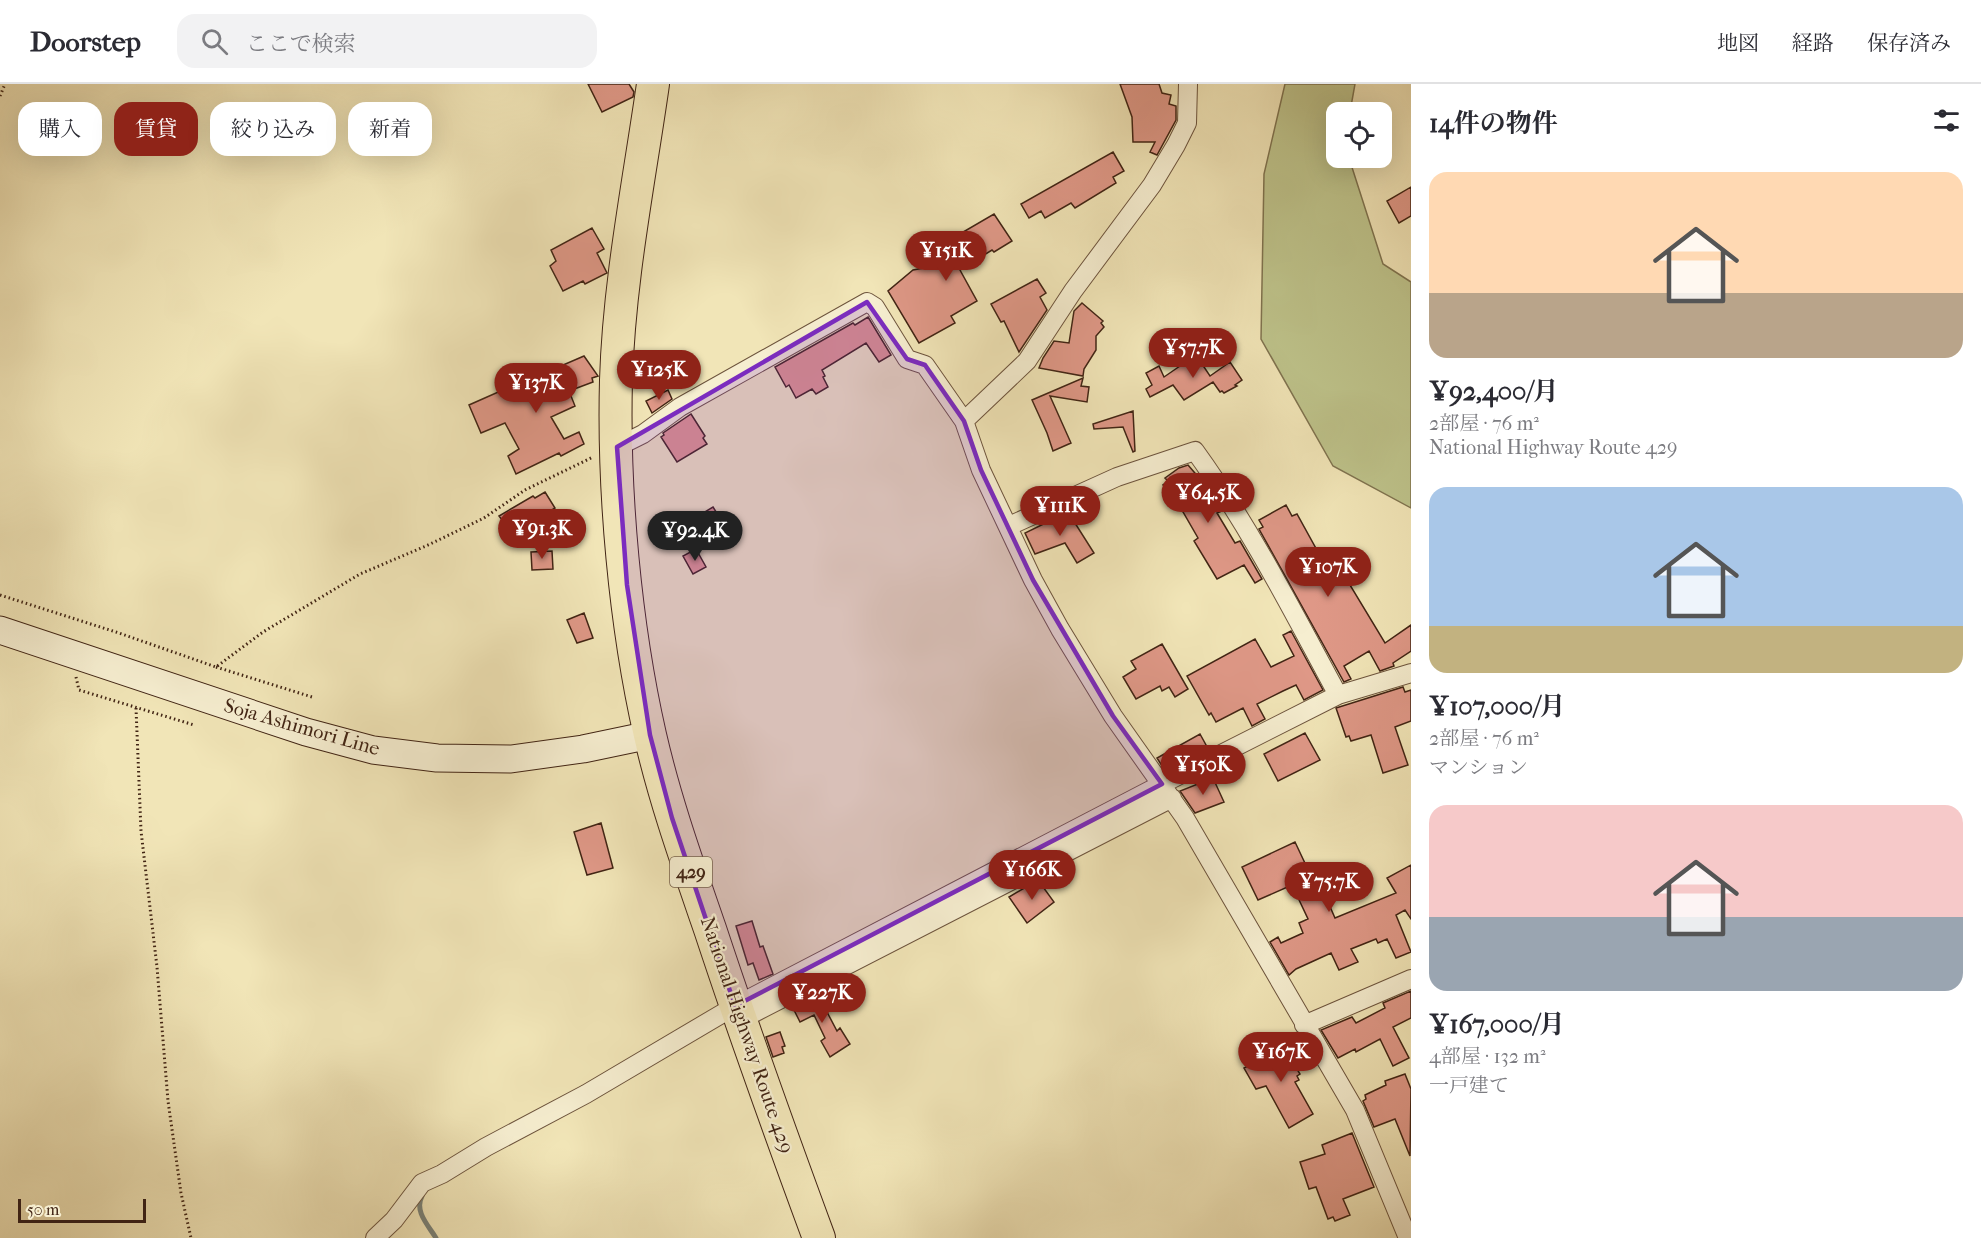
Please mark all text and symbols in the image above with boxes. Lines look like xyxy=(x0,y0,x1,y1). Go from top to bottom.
search box xyxy=(177,14,597,68)
text: Doorstep xyxy=(30,25,141,58)
icon: search xyxy=(198,25,231,58)
text: ここで検索 xyxy=(246,31,356,57)
text: 地図 xyxy=(1717,31,1759,55)
text: 経路 xyxy=(1792,31,1834,55)
text: 保存済み xyxy=(1867,31,1951,55)
chip: 購入 xyxy=(18,102,102,156)
chip: 賃貸 xyxy=(114,102,198,156)
chip: 絞り込み xyxy=(210,102,336,156)
chip: 新着 xyxy=(348,102,432,156)
map controls xyxy=(1326,102,1392,168)
button: locate xyxy=(1326,102,1392,168)
icon: filters xyxy=(1930,104,1963,137)
text: 14件の物件 xyxy=(1429,108,1558,139)
icon: home xyxy=(1642,211,1750,319)
pin: ¥151K xyxy=(904,231,988,282)
text: ¥151K xyxy=(920,239,972,262)
pin: ¥57.7K xyxy=(1144,328,1242,379)
text: ¥57.7K xyxy=(1163,336,1223,359)
pin: ¥125K xyxy=(617,350,701,401)
text: ¥125K xyxy=(631,358,687,381)
pin: ¥137K xyxy=(494,363,578,414)
text: ¥137K xyxy=(508,371,564,394)
text: ¥92,400/月 xyxy=(1429,376,1559,407)
text: 2部屋 · 76 m² xyxy=(1429,412,1539,435)
text: National Highway Route 429 xyxy=(1429,436,1678,459)
pin: ¥64.5K xyxy=(1159,473,1257,524)
text: ¥64.5K xyxy=(1176,481,1240,504)
pin: ¥111K xyxy=(1018,486,1102,537)
text: ¥111K xyxy=(1034,494,1086,517)
pin: ¥91.3K xyxy=(493,509,591,560)
pin: ¥92.4K xyxy=(646,511,744,562)
text: ¥91.3K xyxy=(512,517,572,540)
text: ¥92.4K xyxy=(661,519,729,542)
icon: home xyxy=(1642,526,1750,634)
pin: ¥107K xyxy=(1286,547,1370,598)
text: ¥107K xyxy=(1299,555,1357,578)
text: ¥107,000/月 xyxy=(1429,691,1566,722)
street label: Soja Ashimori Line xyxy=(221,694,383,760)
text: 2部屋 · 76 m² xyxy=(1429,727,1539,750)
pin: ¥150K xyxy=(1161,745,1245,796)
text: ¥150K xyxy=(1175,753,1231,776)
text: マンション xyxy=(1429,756,1528,779)
icon: home xyxy=(1642,844,1750,952)
pin: ¥166K xyxy=(990,850,1074,901)
road number: 429 xyxy=(670,857,712,887)
text: ¥166K xyxy=(1003,858,1061,881)
pin: ¥75.7K xyxy=(1280,862,1378,913)
text: ¥75.7K xyxy=(1299,870,1359,893)
street label: National Highway Route 429 xyxy=(696,914,798,1156)
pin: ¥227K xyxy=(780,973,864,1024)
text: ¥227K xyxy=(792,981,852,1004)
text: ¥167,000/月 xyxy=(1429,1009,1565,1040)
pin: ¥167K xyxy=(1239,1032,1323,1083)
text: ¥167K xyxy=(1252,1040,1310,1063)
text: 4部屋 · 132 m² xyxy=(1429,1045,1546,1068)
text: 一戸建て xyxy=(1429,1074,1509,1097)
scale bar xyxy=(18,1196,146,1224)
text: 50 m xyxy=(27,1200,59,1219)

